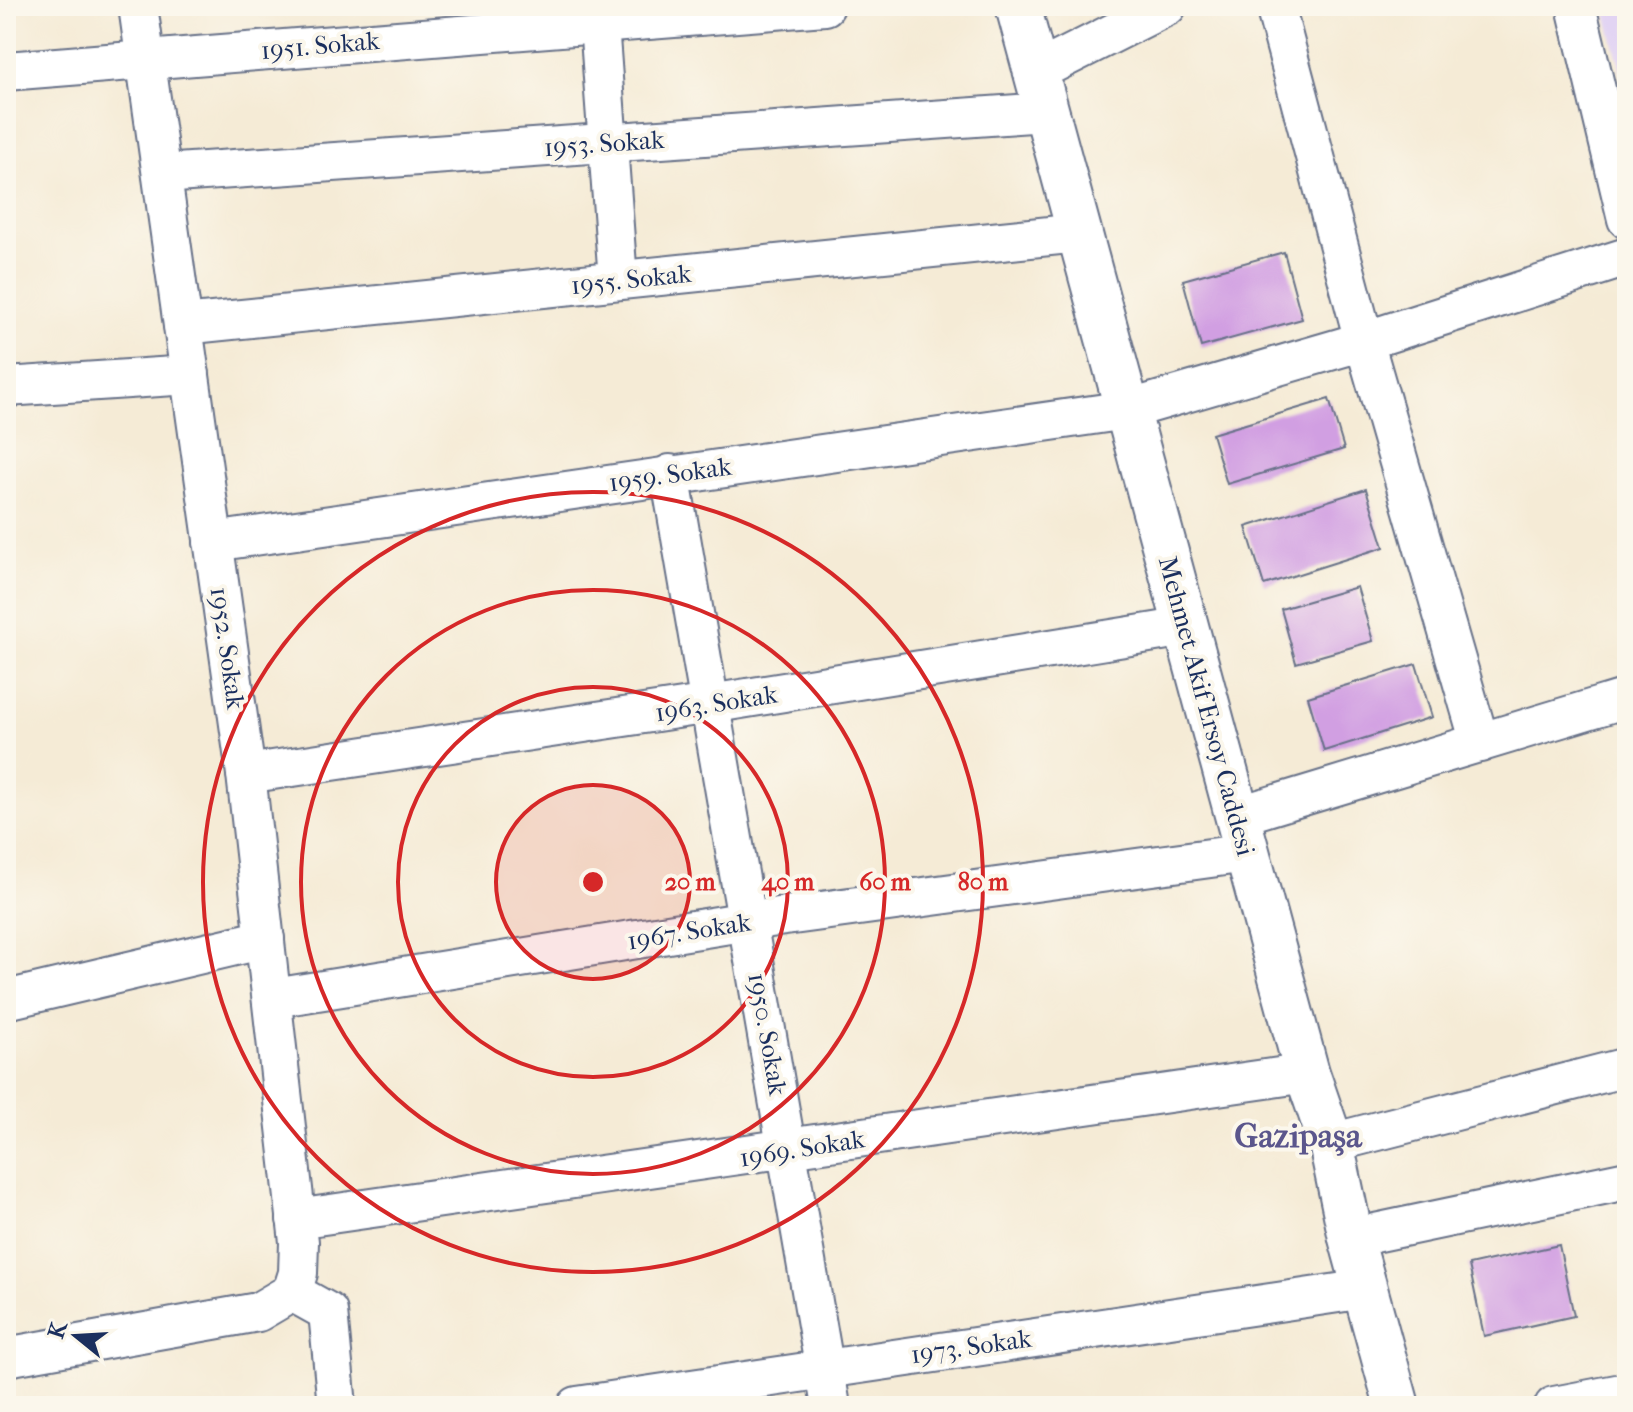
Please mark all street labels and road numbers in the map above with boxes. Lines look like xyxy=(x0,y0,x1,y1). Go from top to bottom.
street label: 1951. Sokak xyxy=(259,25,381,66)
street label: 1953. Sokak xyxy=(543,124,666,163)
street label: 1955. Sokak xyxy=(569,258,693,301)
street label: 1959. Sokak xyxy=(607,450,734,498)
street label: Mehmet Akif Ersoy Caddesi xyxy=(1152,553,1261,859)
street label: 1952. Sokak xyxy=(204,585,252,712)
street label: 1963. Sokak xyxy=(653,678,780,728)
street label: 1967. Sokak xyxy=(625,906,754,957)
street label: 1950. Sokak xyxy=(741,970,794,1099)
street label: 1969. Sokak xyxy=(737,1123,868,1174)
street label: 1973. Sokak xyxy=(909,1323,1034,1370)

